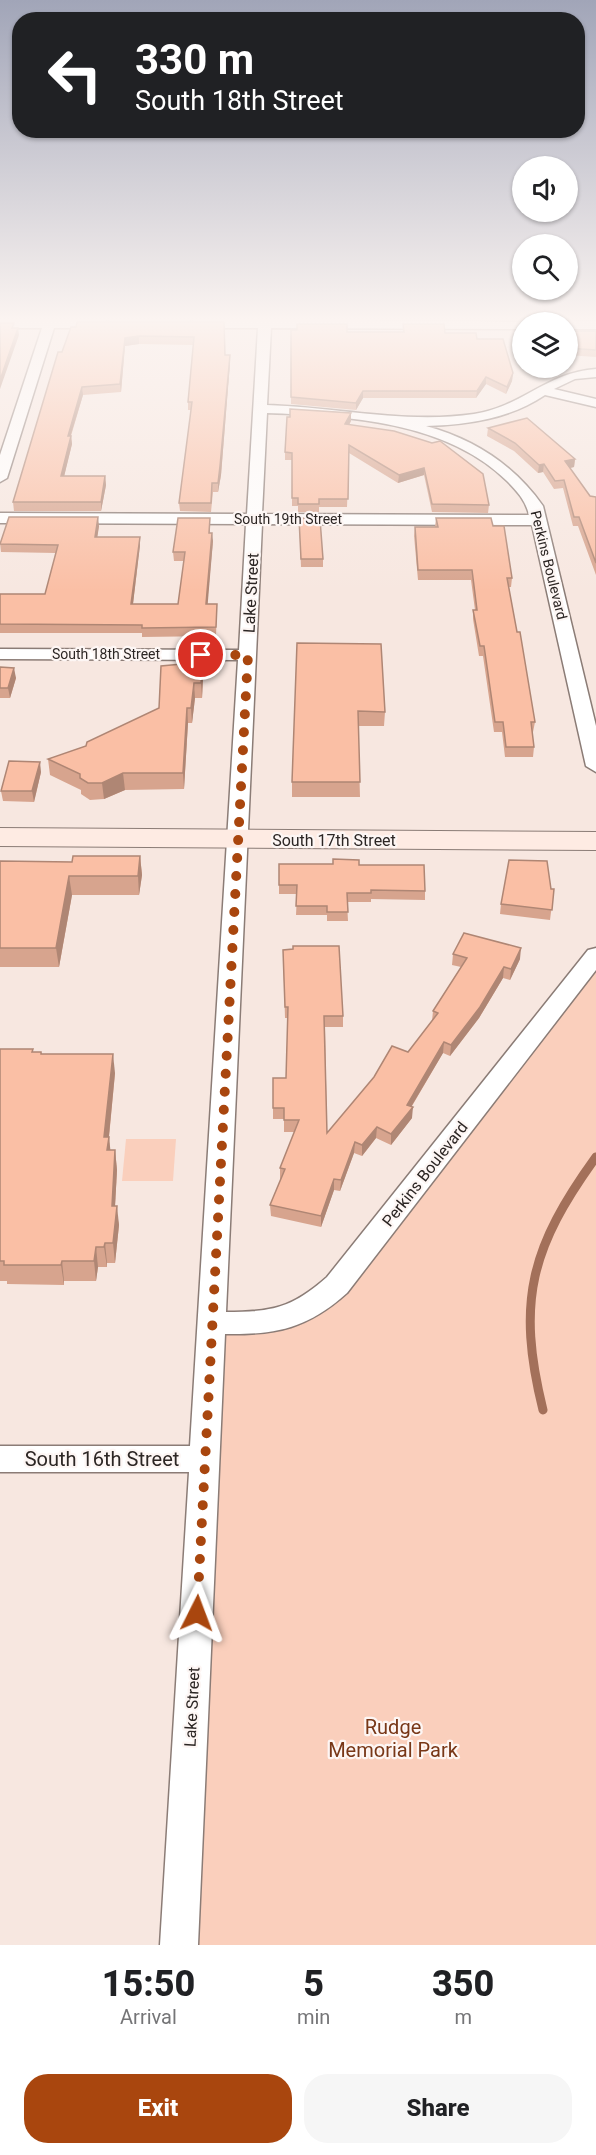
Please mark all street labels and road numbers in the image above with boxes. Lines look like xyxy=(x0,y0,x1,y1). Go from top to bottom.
street label: Perkins Boulevard xyxy=(528,509,570,621)
street label: South 19th Street xyxy=(234,511,343,527)
street label: Lake Street xyxy=(239,553,263,633)
street label: South 18th Street xyxy=(52,646,161,662)
street label: South 17th Street xyxy=(272,831,396,850)
street label: Perkins Boulevard xyxy=(378,1118,472,1230)
street label: South 16th Street xyxy=(25,1447,179,1471)
street label: Lake Street xyxy=(180,1667,204,1747)

